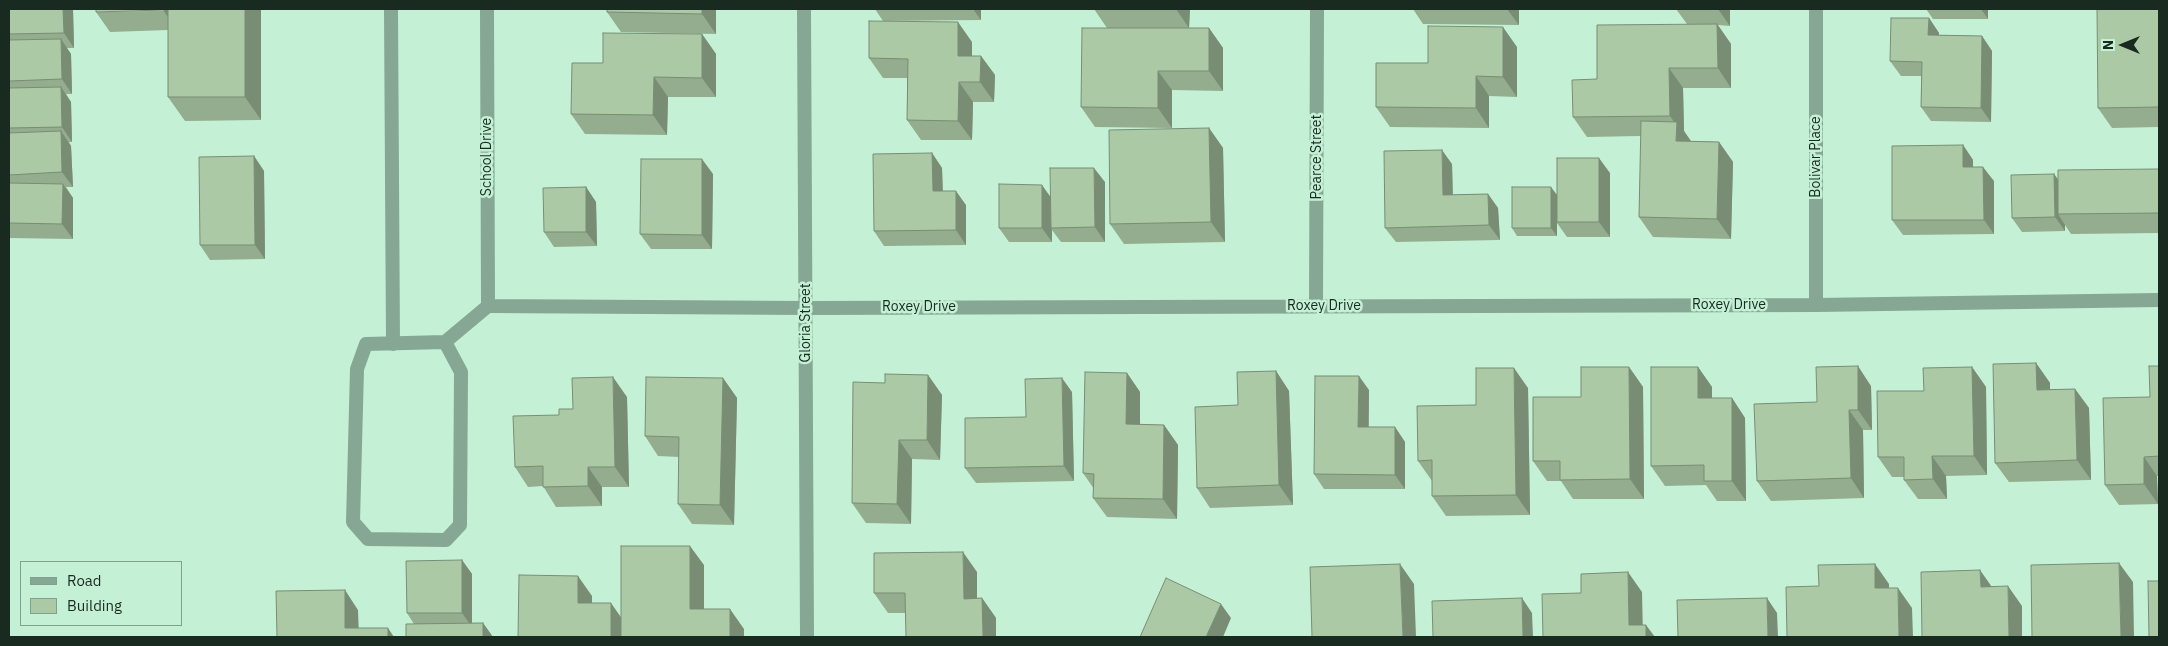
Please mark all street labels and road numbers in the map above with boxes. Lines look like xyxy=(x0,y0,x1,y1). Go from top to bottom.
street label: Pearce Street xyxy=(1309,115,1325,199)
street label: Bolivar Place xyxy=(1808,116,1824,198)
street label: School Drive xyxy=(479,118,495,196)
street label: Gloria Street xyxy=(798,283,814,363)
street label: Roxey Drive xyxy=(1692,297,1766,313)
street label: Roxey Drive xyxy=(1287,298,1361,314)
street label: Roxey Drive xyxy=(882,299,956,315)

